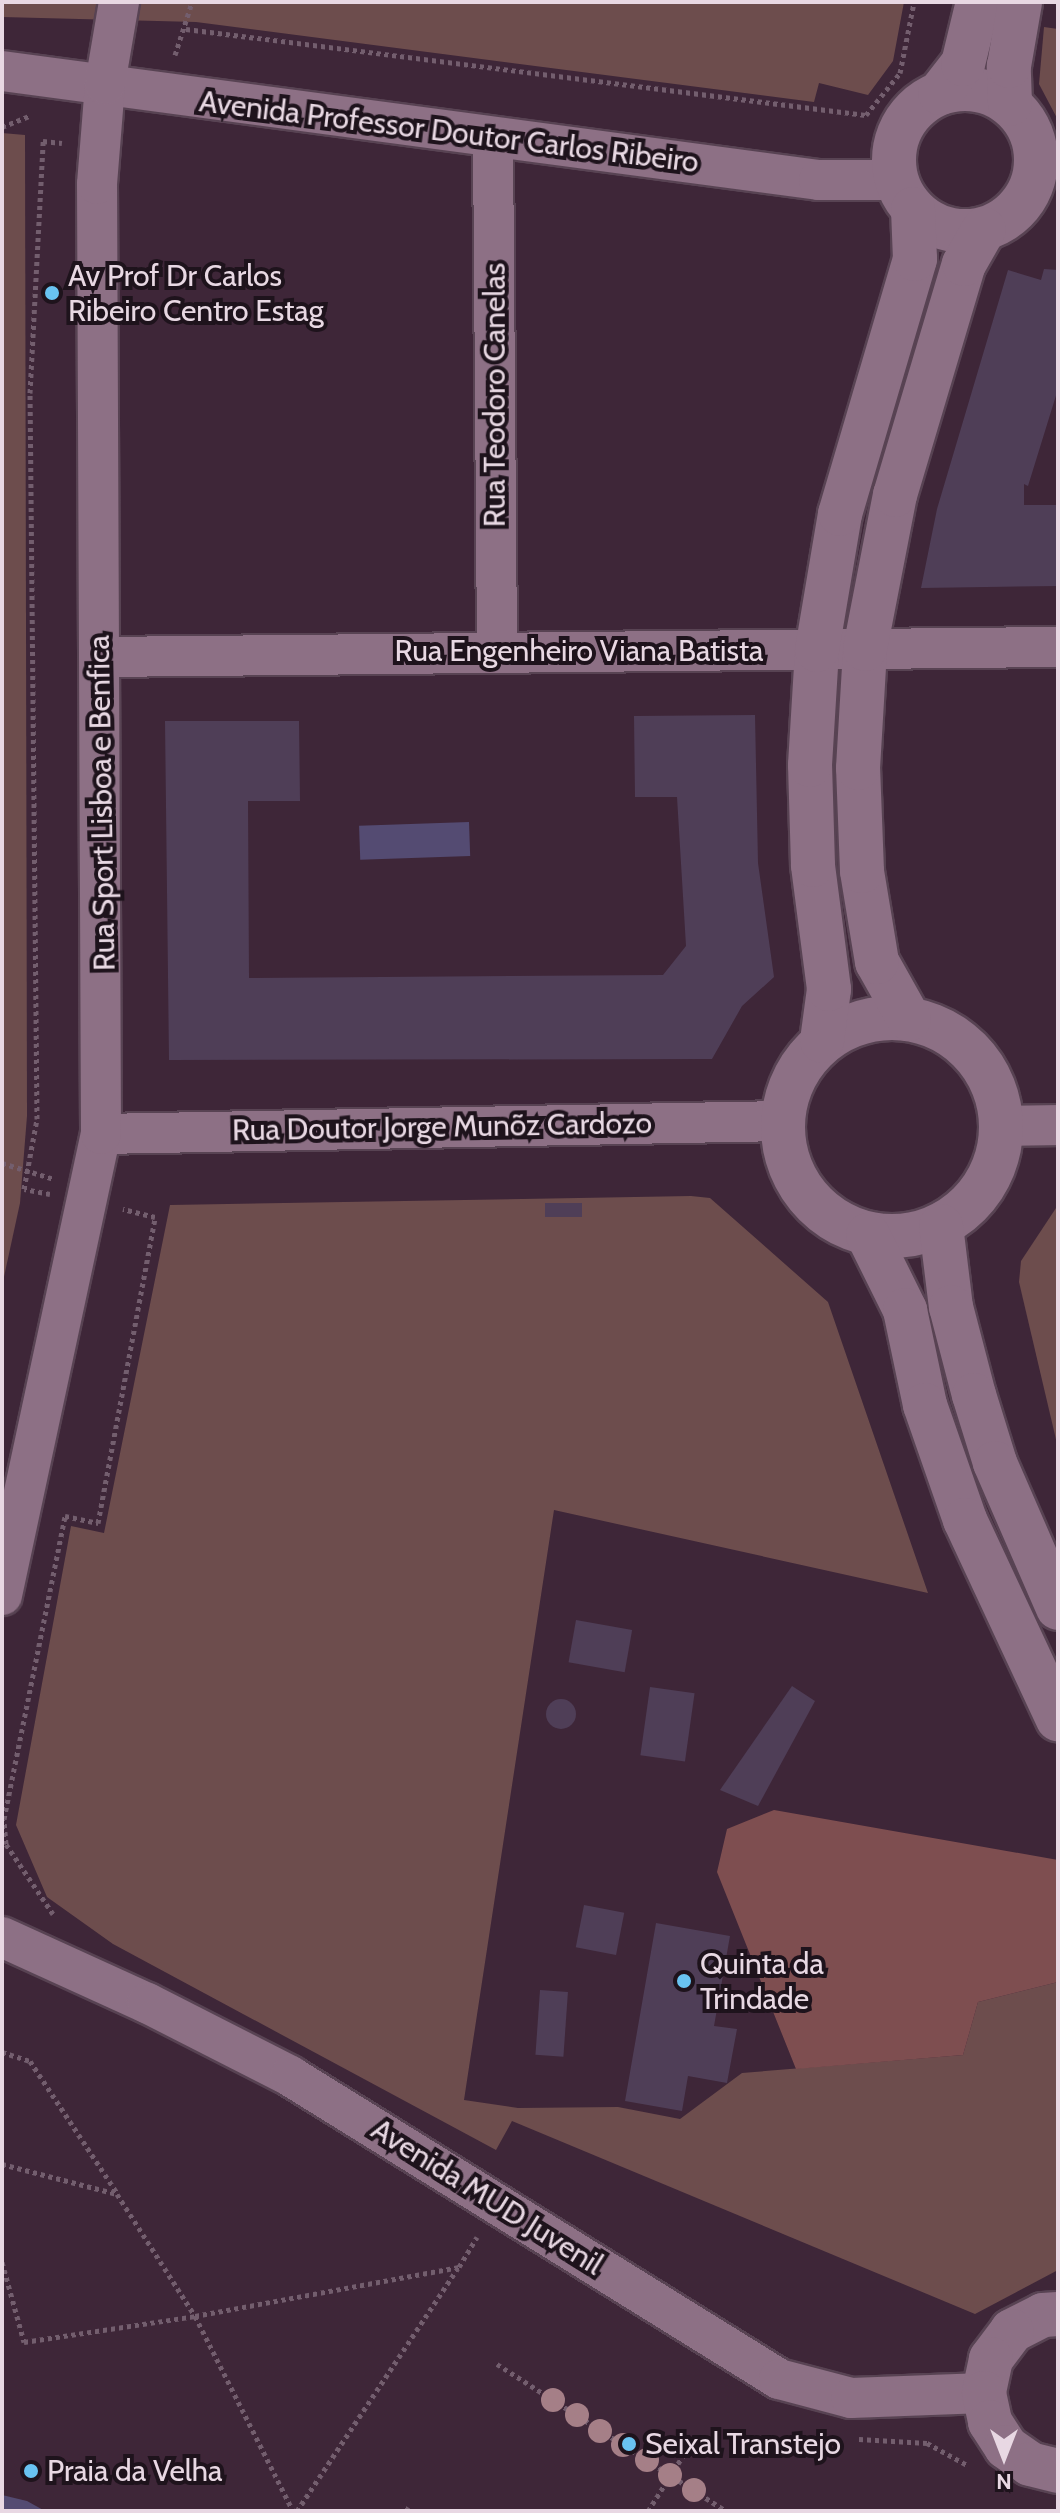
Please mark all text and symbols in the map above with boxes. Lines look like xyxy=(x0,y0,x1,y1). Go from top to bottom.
street label: Avenida Professor Doutor Carlos Ribeiro xyxy=(197,83,701,181)
place label: Av Prof Dr Carlos Ribeiro Centro Estag xyxy=(68,258,324,328)
street label: Rua Teodoro Canelas xyxy=(477,263,513,527)
marker: Av Prof Dr Carlos Ribeiro Centro Estag xyxy=(43,284,61,302)
street label: Rua Engenheiro Viana Batista xyxy=(395,633,763,669)
street label: Rua Sport Lisboa e Benfica xyxy=(81,635,123,971)
street label: Rua Doutor Jorge Munõz Cardozo xyxy=(232,1105,652,1149)
place label: Quinta da Trindade xyxy=(700,1946,824,2016)
marker: Quinta da Trindade xyxy=(675,1972,693,1990)
street label: Avenida MUD Juvenil xyxy=(365,2111,609,2283)
north arrow xyxy=(964,2417,1044,2497)
place label: Seixal Transtejo xyxy=(645,2426,841,2462)
marker: Seixal Transtejo xyxy=(620,2435,638,2453)
place label: Praia da Velha xyxy=(47,2453,222,2489)
marker: Praia da Velha xyxy=(22,2462,40,2480)
text: N xyxy=(996,2468,1012,2495)

